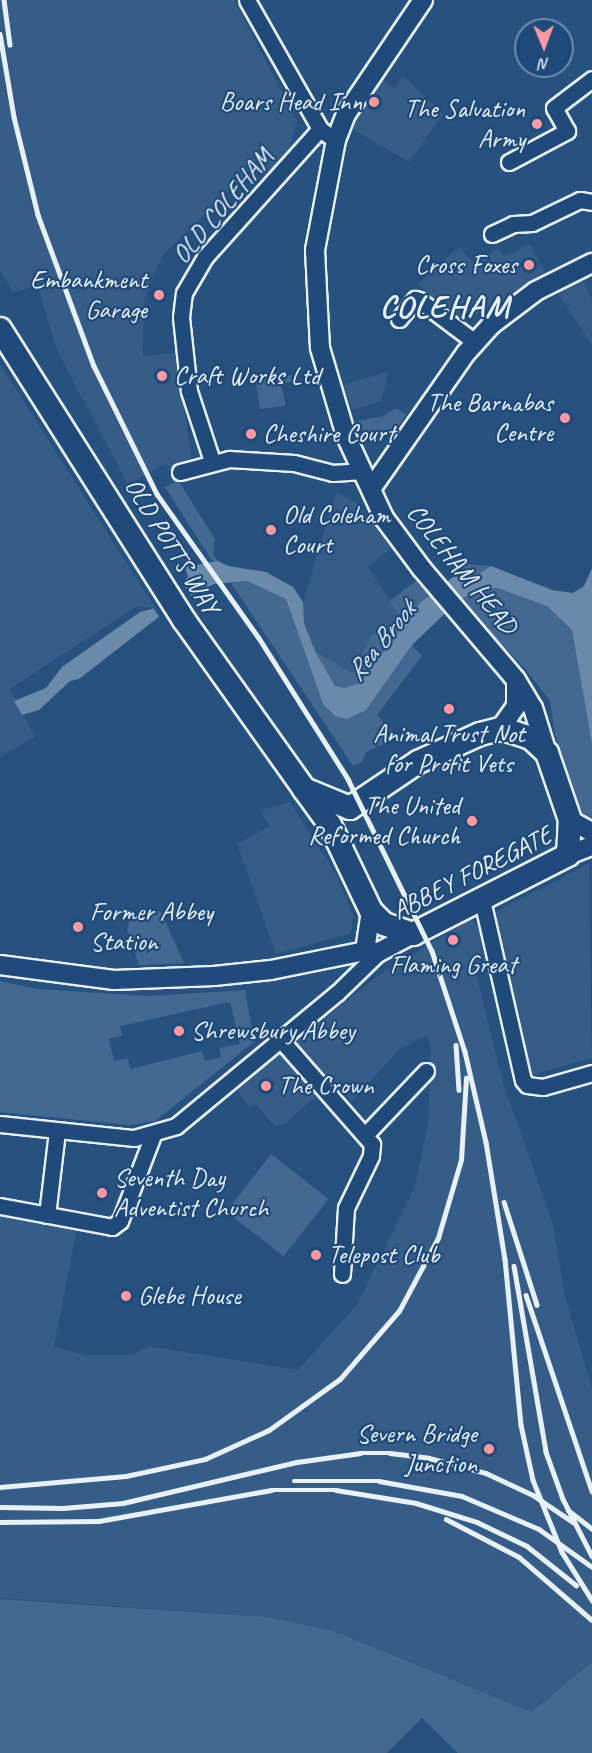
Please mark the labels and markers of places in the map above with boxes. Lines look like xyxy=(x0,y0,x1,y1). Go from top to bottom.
place label: Boars Head Inn xyxy=(221,86,362,118)
place label: The Salvation Army xyxy=(404,93,525,154)
marker: Boars Head Inn xyxy=(367,95,381,109)
marker: The Salvation Army xyxy=(530,117,544,131)
place label: Cross Foxes xyxy=(415,249,517,281)
marker: Cross Foxes xyxy=(522,258,536,272)
place label: Embankment Garage xyxy=(30,264,147,326)
marker: Embankment Garage xyxy=(152,288,166,302)
place label: Craft Works Ltd xyxy=(174,360,320,392)
marker: Craft Works Ltd xyxy=(155,369,169,383)
place label: The Barnabas Centre xyxy=(427,387,553,448)
marker: The Barnabas Centre xyxy=(558,411,572,425)
place label: Cheshire Court xyxy=(263,418,394,450)
marker: Cheshire Court xyxy=(244,427,258,441)
place label: Old Coleham Court xyxy=(283,499,389,560)
marker: Old Coleham Court xyxy=(264,523,278,537)
marker: Animal Trust Not for Profit Vets xyxy=(442,702,456,716)
place label: Animal Trust Not for Profit Vets xyxy=(373,718,525,780)
place label: The United Reformed Church xyxy=(307,790,460,852)
marker: The United Reformed Church xyxy=(465,814,479,828)
place label: Former Abbey Station xyxy=(90,896,213,958)
marker: Former Abbey Station xyxy=(71,920,85,934)
marker: Flaming Great xyxy=(446,933,460,947)
place label: Flaming Great xyxy=(390,949,516,981)
place label: Shrewsbury Abbey xyxy=(191,1015,355,1047)
marker: Shrewsbury Abbey xyxy=(172,1024,186,1038)
place label: The Crown xyxy=(278,1070,373,1102)
marker: The Crown xyxy=(259,1079,273,1093)
place label: Seventh Day Adventist Church xyxy=(114,1162,268,1224)
marker: Seventh Day Adventist Church xyxy=(95,1186,109,1200)
place label: Telepost Club xyxy=(328,1239,440,1271)
marker: Telepost Club xyxy=(309,1248,323,1262)
place label: Glebe House xyxy=(138,1280,241,1312)
marker: Glebe House xyxy=(119,1289,133,1303)
place label: Severn Bridge Junction xyxy=(356,1418,477,1480)
marker: Severn Bridge Junction xyxy=(482,1442,496,1456)

